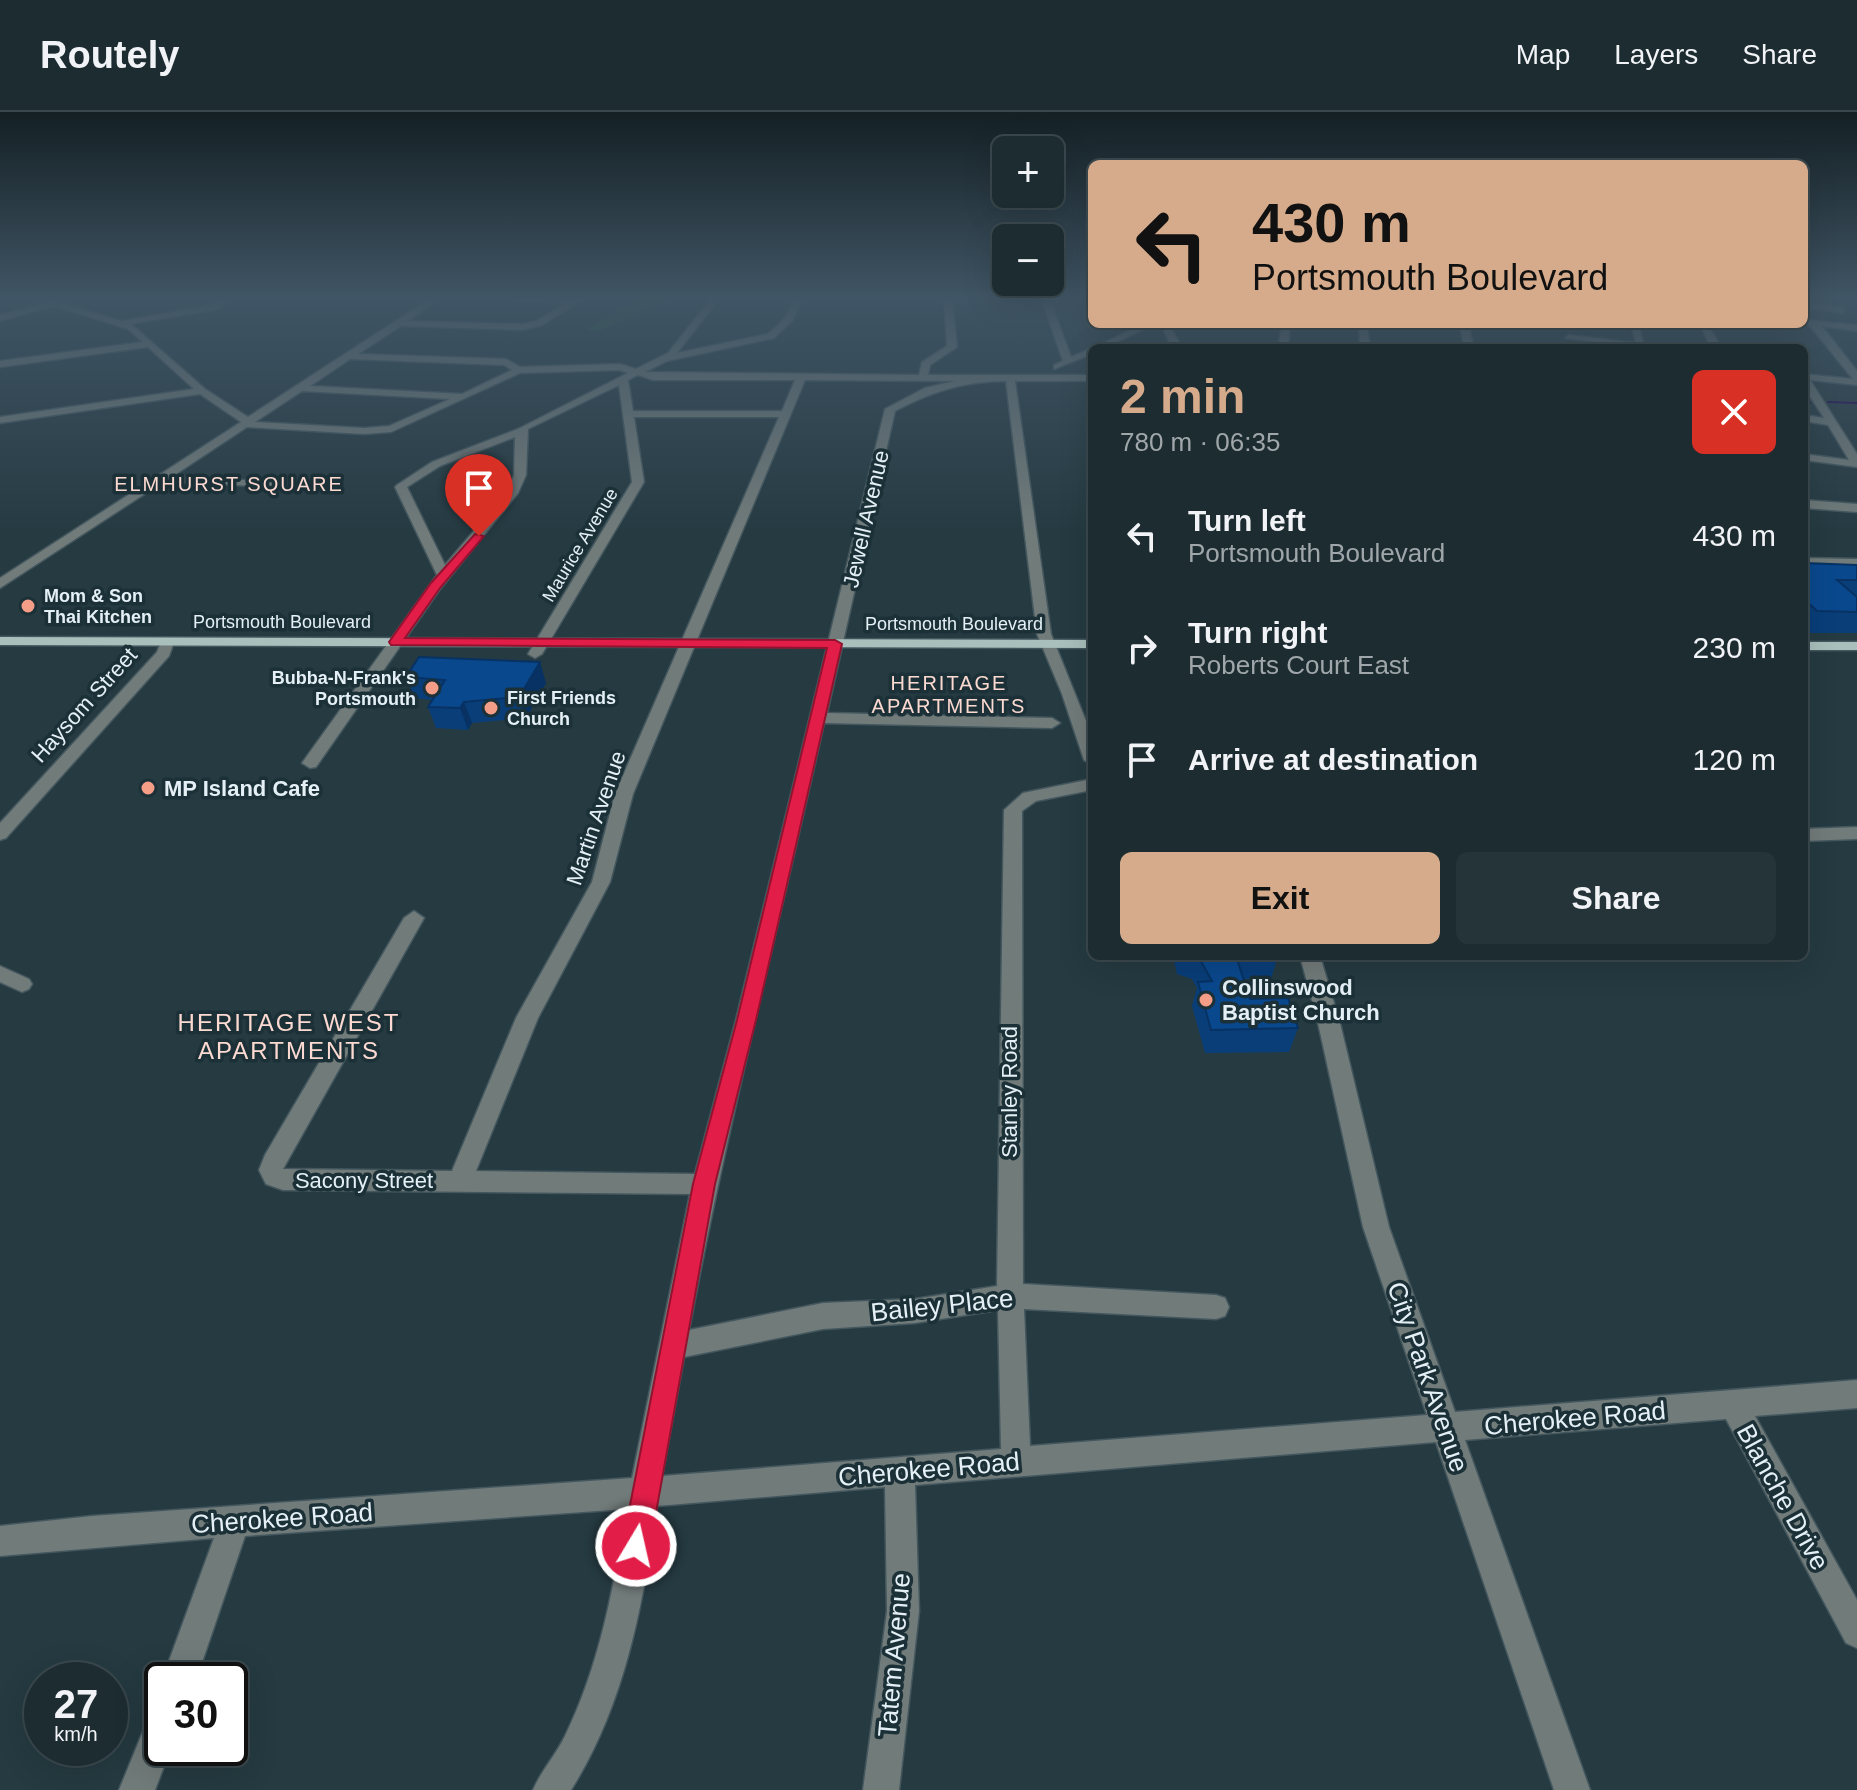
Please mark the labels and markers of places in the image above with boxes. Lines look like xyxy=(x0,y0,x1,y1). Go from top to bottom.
pin xyxy=(445,454,513,536)
place label: Mom & Son Thai Kitchen xyxy=(44,586,152,627)
marker: Mom & Son Thai Kitchen xyxy=(19,597,37,615)
place label: Bubba-N-Frank's Portsmouth xyxy=(272,668,416,709)
marker: Bubba-N-Frank's Portsmouth xyxy=(423,679,441,697)
place label: First Friends Church xyxy=(507,688,616,729)
marker: First Friends Church xyxy=(482,699,500,717)
place label: MP Island Cafe xyxy=(164,776,320,801)
marker: MP Island Cafe xyxy=(139,779,157,797)
place label: Collinswood Baptist Church xyxy=(1222,975,1380,1025)
marker: Collinswood Baptist Church xyxy=(1197,991,1215,1009)

